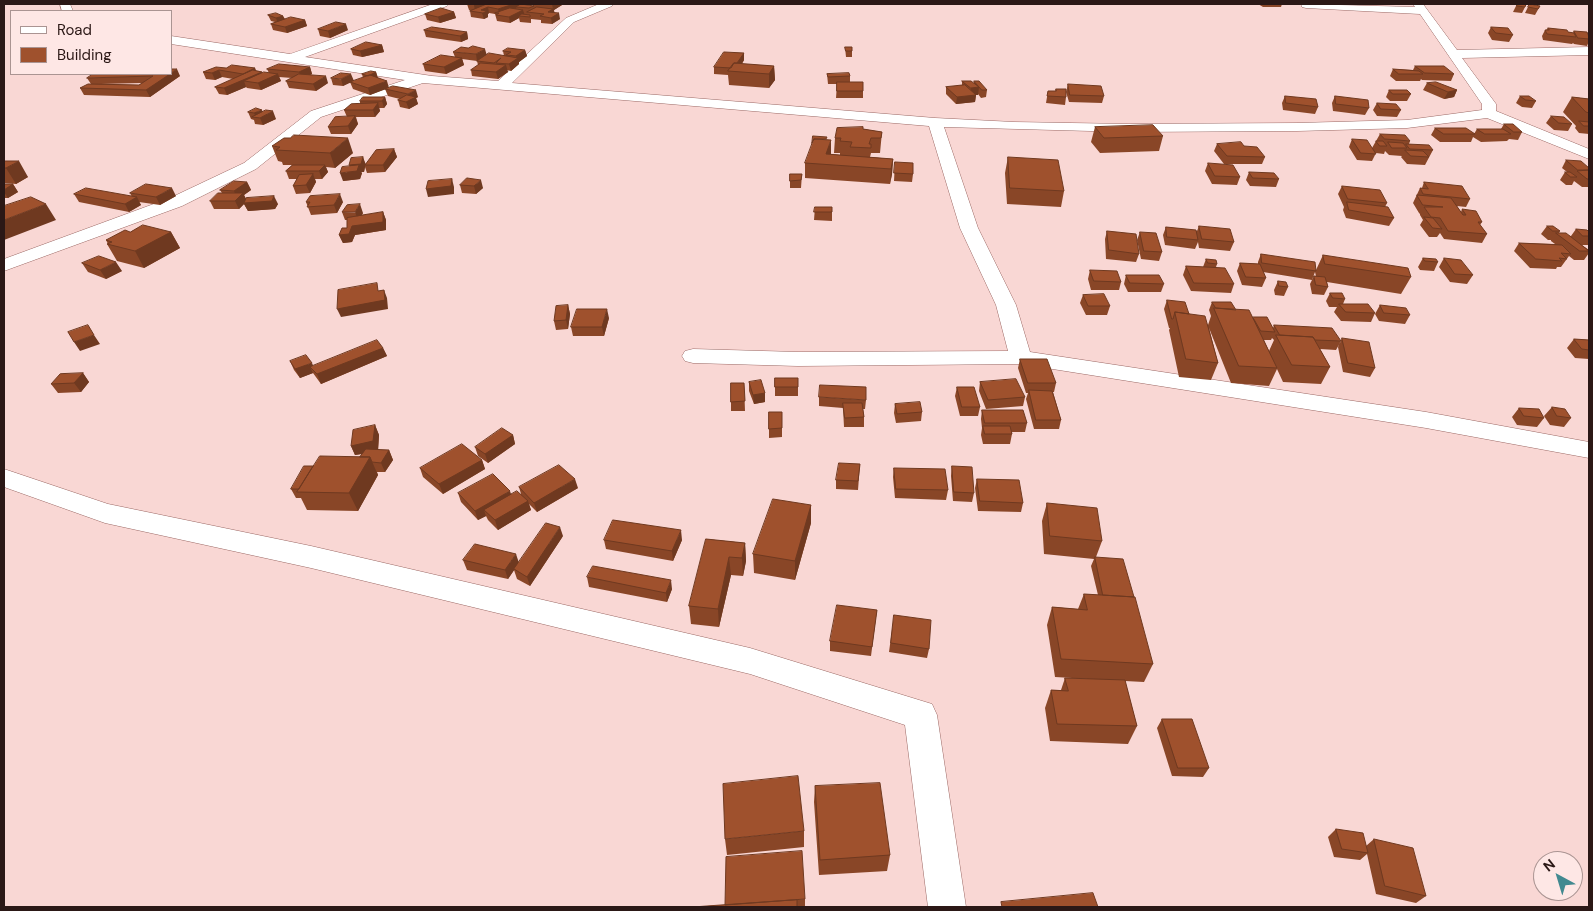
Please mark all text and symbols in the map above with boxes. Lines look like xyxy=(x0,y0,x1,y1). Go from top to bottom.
legend xyxy=(10,10,172,75)
text: Road xyxy=(57,20,92,40)
text: Building xyxy=(57,45,112,65)
north arrow xyxy=(1533,851,1583,901)
text: N xyxy=(1540,855,1559,875)

